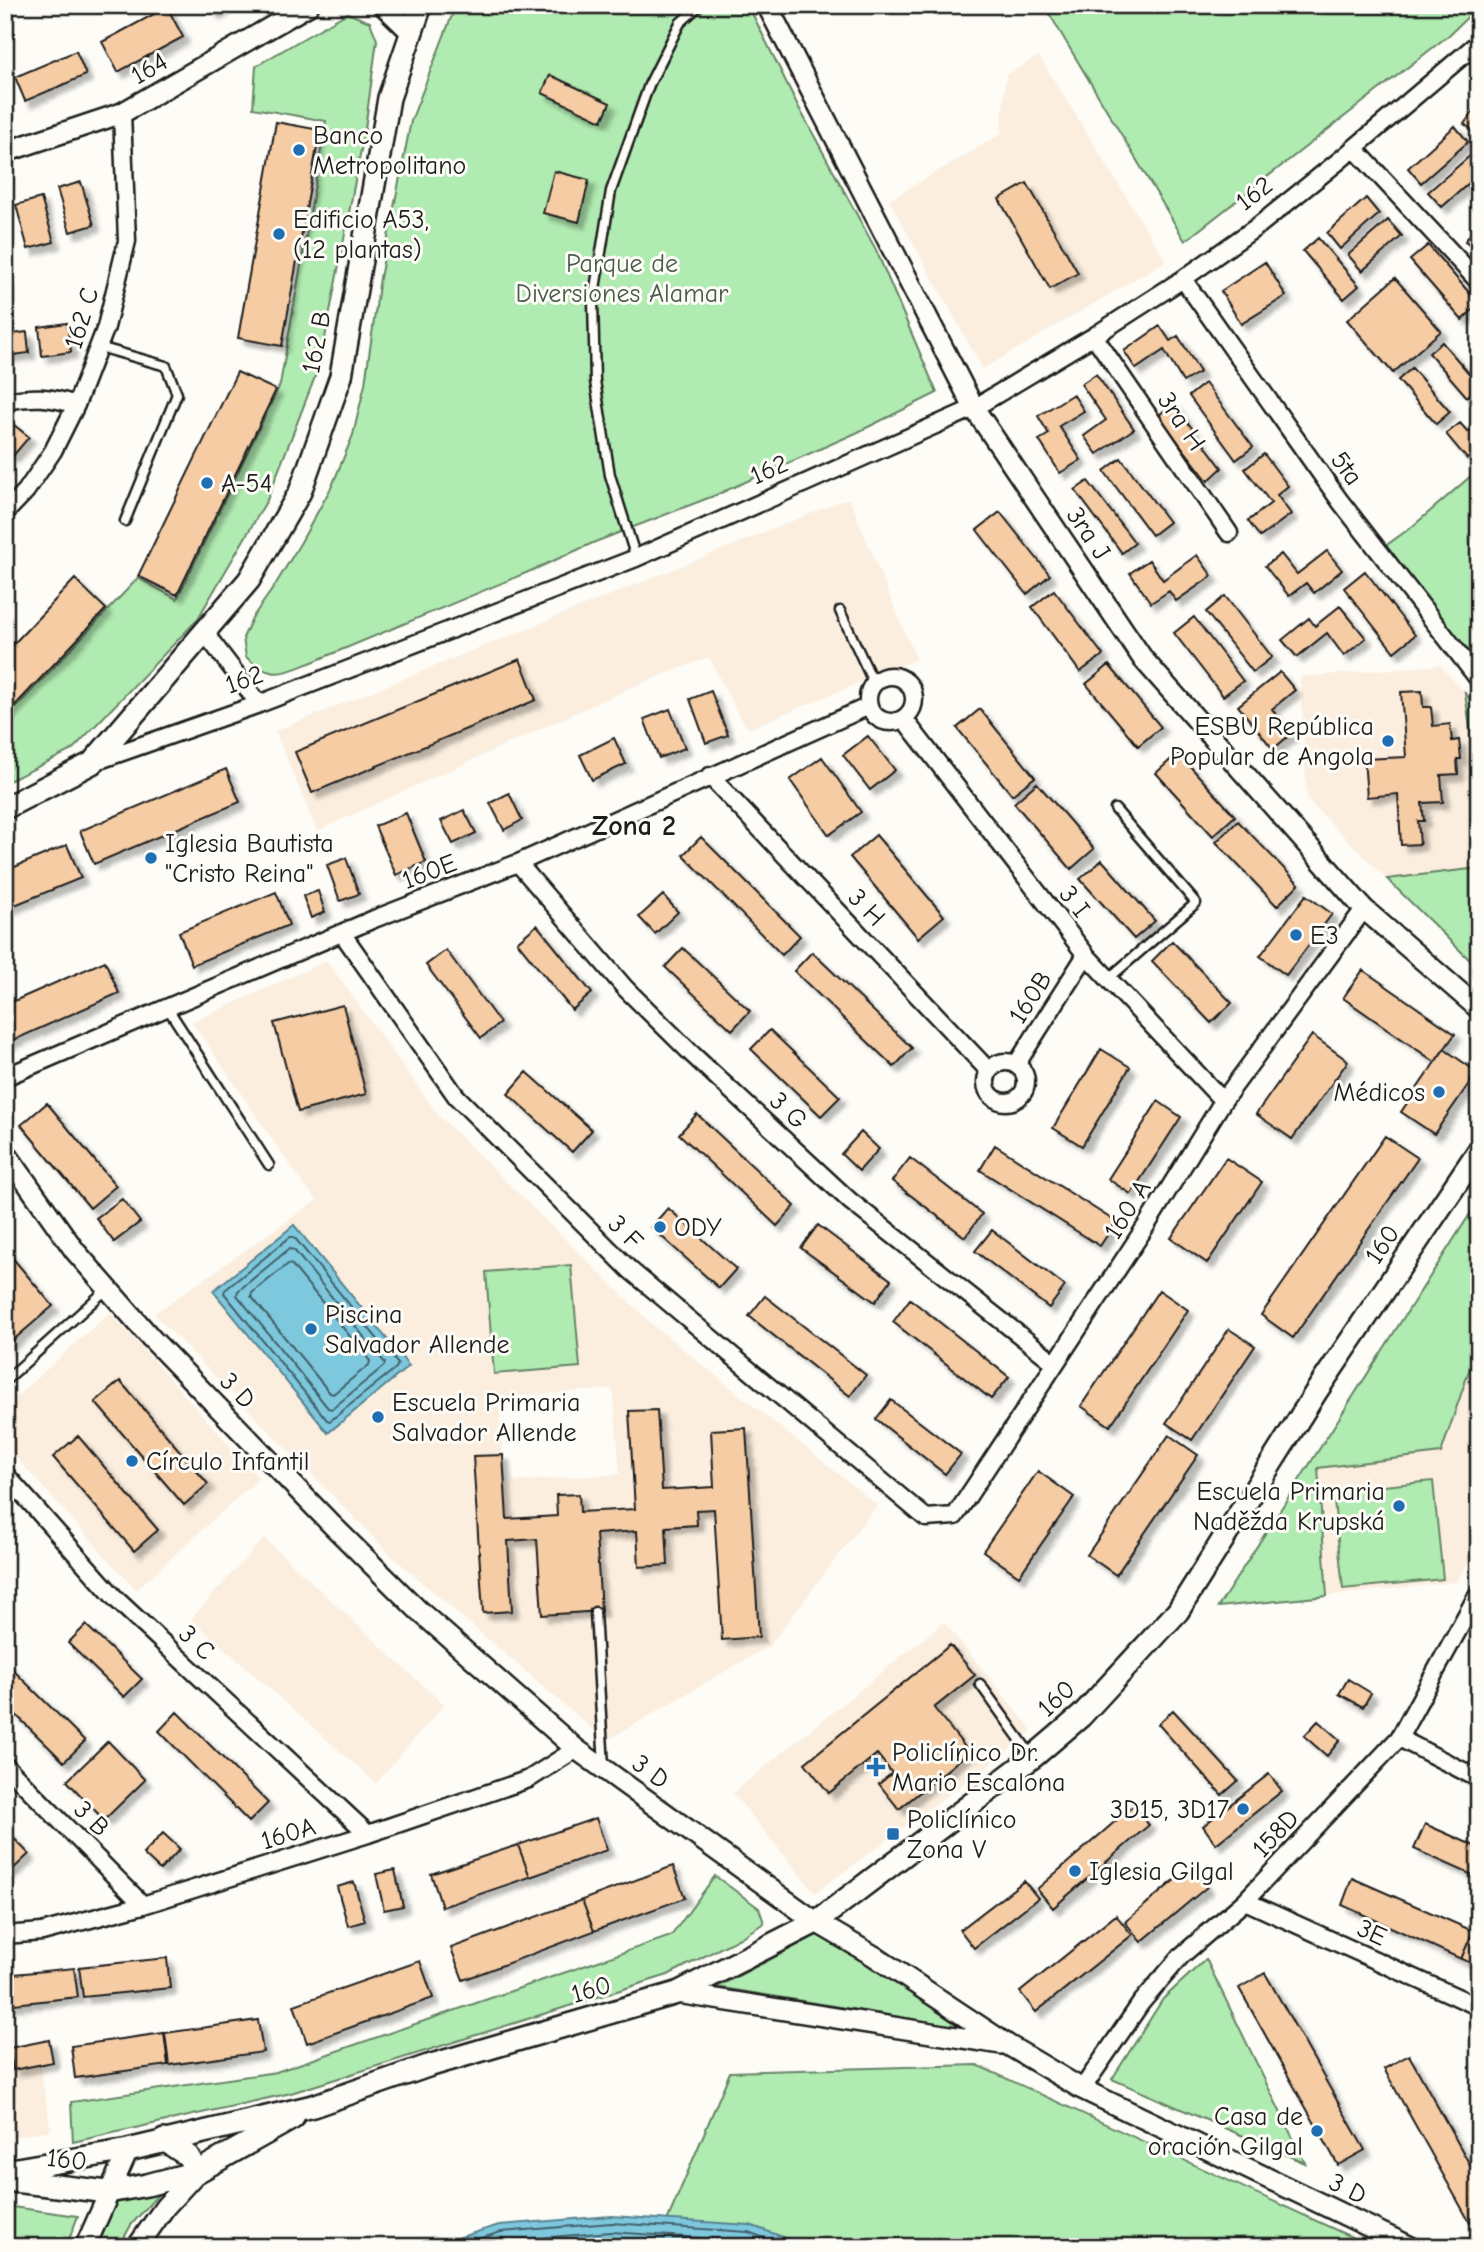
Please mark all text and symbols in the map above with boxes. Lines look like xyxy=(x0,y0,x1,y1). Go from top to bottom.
street label: 164 xyxy=(126,47,173,91)
place label: Banco Metropolitano xyxy=(313,121,466,181)
marker: Banco Metropolitano xyxy=(291,142,307,158)
street label: 162 xyxy=(1230,170,1279,217)
place label: Edificio A53, (12 plantas) xyxy=(293,205,429,265)
marker: Edificio A53, (12 plantas) xyxy=(271,226,287,242)
park label: Parque de Diversiones Alamar xyxy=(516,249,729,309)
street label: 162 C xyxy=(58,284,105,353)
street label: 162 B xyxy=(296,309,338,376)
street label: 3ra H xyxy=(1151,387,1211,456)
street label: 5ta xyxy=(1324,446,1368,491)
street label: 162 xyxy=(746,448,793,491)
place label: A-54 xyxy=(221,469,272,499)
marker: A-54 xyxy=(199,475,215,491)
street label: 3ra J xyxy=(1060,502,1117,566)
street label: 162 xyxy=(221,659,267,701)
place label: ESBU República Popular de Angola xyxy=(1170,712,1374,772)
marker: ESBU República Popular de Angola xyxy=(1380,733,1396,749)
district label: Zona 2 xyxy=(592,810,676,842)
place label: Iglesia Bautista "Cristo Reina" xyxy=(165,829,334,889)
street label: 160E xyxy=(398,848,461,896)
marker: Iglesia Bautista "Cristo Reina" xyxy=(143,850,159,866)
street label: 3 I xyxy=(1053,880,1096,923)
street label: 3 H xyxy=(841,883,891,933)
place label: E3 xyxy=(1310,921,1339,951)
marker: E3 xyxy=(1288,927,1304,943)
street label: 160B xyxy=(1003,966,1059,1029)
place label: Médicos xyxy=(1334,1078,1425,1108)
marker: Médicos xyxy=(1431,1084,1447,1100)
street label: 3 G xyxy=(763,1086,813,1136)
street label: 160 A xyxy=(1098,1174,1158,1245)
street label: 3 F xyxy=(602,1209,649,1256)
place label: ODY xyxy=(674,1213,722,1243)
marker: ODY xyxy=(652,1219,668,1235)
street label: 160 xyxy=(1359,1219,1407,1270)
place label: Piscina Salvador Allende xyxy=(325,1300,509,1360)
marker: Piscina Salvador Allende xyxy=(303,1321,319,1337)
street label: 3 D xyxy=(213,1367,261,1415)
place label: Escuela Primaria Salvador Allende xyxy=(392,1388,580,1448)
marker: Escuela Primaria Salvador Allende xyxy=(370,1409,386,1425)
place label: Círculo Infantil xyxy=(146,1447,310,1477)
marker: Círculo Infantil xyxy=(124,1453,140,1469)
place label: Escuela Primaria Naděžda Krupská xyxy=(1193,1477,1385,1537)
marker: Escuela Primaria Naděžda Krupská xyxy=(1391,1498,1407,1514)
street label: 3 C xyxy=(172,1619,220,1667)
street label: 160 xyxy=(1032,1674,1082,1723)
place label: Policlínico Dr. Mario Escalona xyxy=(892,1738,1065,1798)
street label: 3 D xyxy=(626,1748,675,1795)
marker: Policlínico Dr. Mario Escalona xyxy=(866,1757,886,1777)
street label: 3 B xyxy=(67,1795,115,1843)
place label: 3D15, 3D17 xyxy=(1110,1795,1229,1825)
marker: 3D15, 3D17 xyxy=(1235,1801,1251,1817)
street label: 158D xyxy=(1246,1804,1305,1864)
place label: Policlínico Zona V xyxy=(907,1805,1017,1865)
street label: 160A xyxy=(257,1812,319,1856)
marker: Policlínico Zona V xyxy=(885,1826,901,1842)
place label: Iglesia Gilgal xyxy=(1089,1857,1234,1887)
marker: Iglesia Gilgal xyxy=(1067,1863,1083,1879)
street label: 3E xyxy=(1352,1913,1391,1952)
street label: 160 xyxy=(568,1970,615,2010)
place label: Casa de oración Gilgal xyxy=(1148,2102,1303,2162)
marker: Casa de oración Gilgal xyxy=(1309,2123,1325,2139)
street label: 160 xyxy=(45,2143,88,2177)
street label: 3 D xyxy=(1324,2167,1371,2211)

